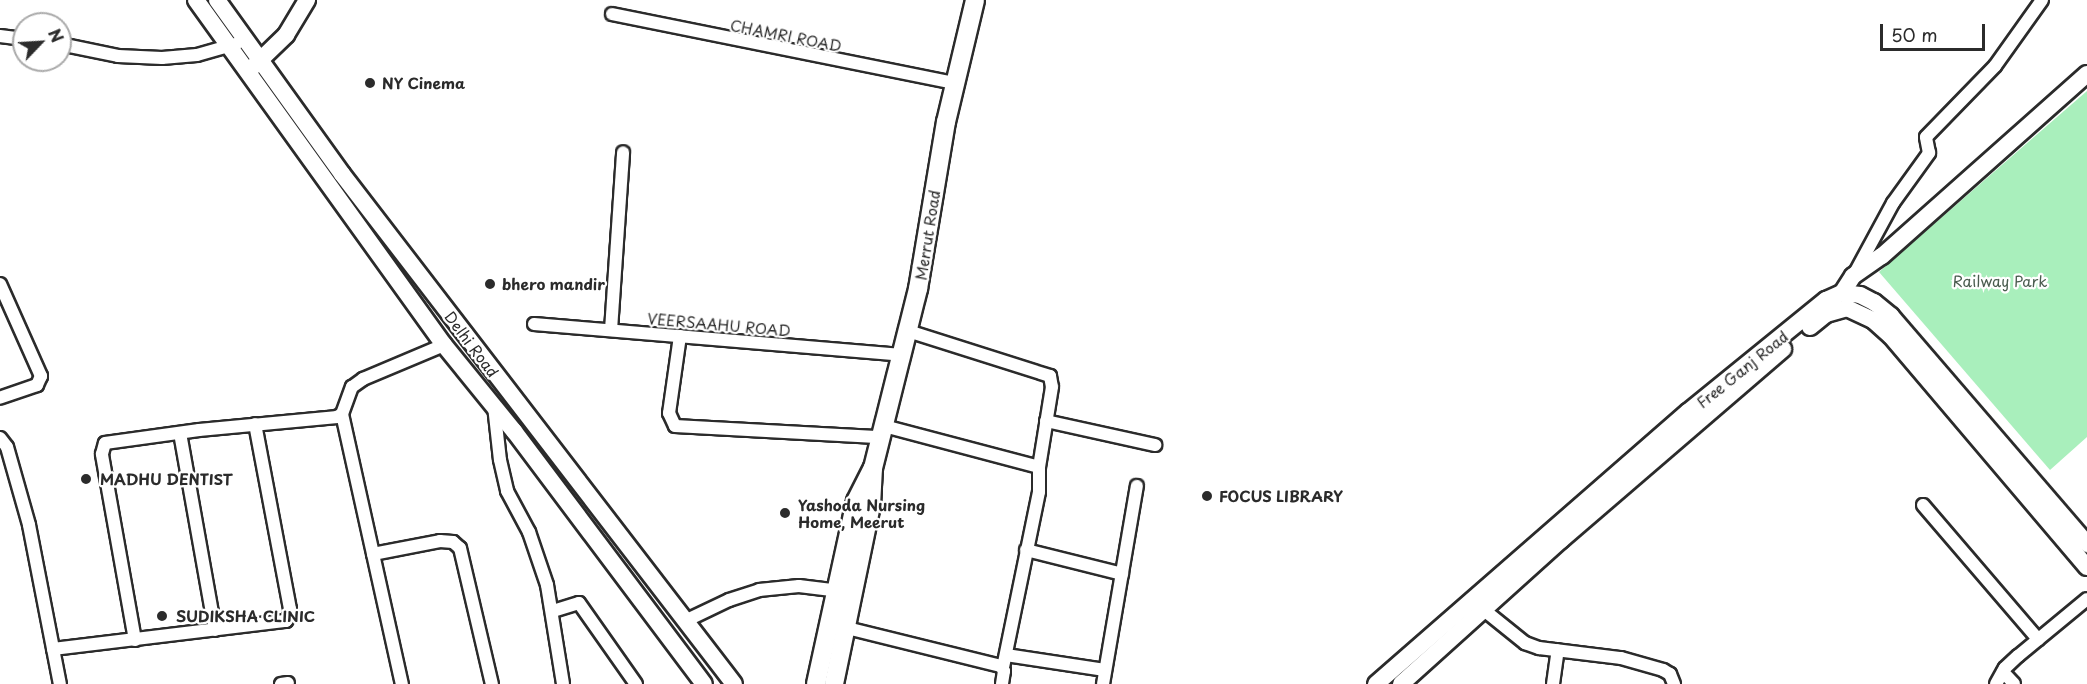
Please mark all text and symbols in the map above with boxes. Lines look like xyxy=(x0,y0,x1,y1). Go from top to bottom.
north arrow xyxy=(12,12,72,72)
scale bar xyxy=(1883,12,1988,50)
street label: CHAMRI ROAD xyxy=(728,15,844,55)
text: 50 m xyxy=(1891,21,1938,48)
text: N xyxy=(43,24,70,46)
place label: NY Cinema xyxy=(382,74,466,92)
marker: NY Cinema xyxy=(363,76,377,90)
street label: Merrut Road xyxy=(911,189,943,281)
park label: Railway Park xyxy=(1952,272,2048,290)
place label: bhero mandir xyxy=(502,275,605,293)
marker: bhero mandir xyxy=(483,277,497,291)
street label: Delhi Road xyxy=(441,307,503,381)
street label: VEERSAAHU ROAD xyxy=(646,309,792,339)
street label: Free Ganj Road xyxy=(1692,326,1792,412)
marker: MADHU DENTIST xyxy=(77,470,95,488)
place label: MADHU DENTIST xyxy=(100,470,233,488)
place label: FOCUS LIBRARY xyxy=(1219,487,1341,505)
marker: FOCUS LIBRARY xyxy=(1200,489,1214,503)
place label: Yashoda Nursing Home, Meerut xyxy=(798,495,925,530)
marker: Yashoda Nursing Home, Meerut xyxy=(776,504,794,522)
marker: SUDIKSHA CLINIC xyxy=(153,607,171,625)
place label: SUDIKSHA CLINIC xyxy=(176,607,315,625)

